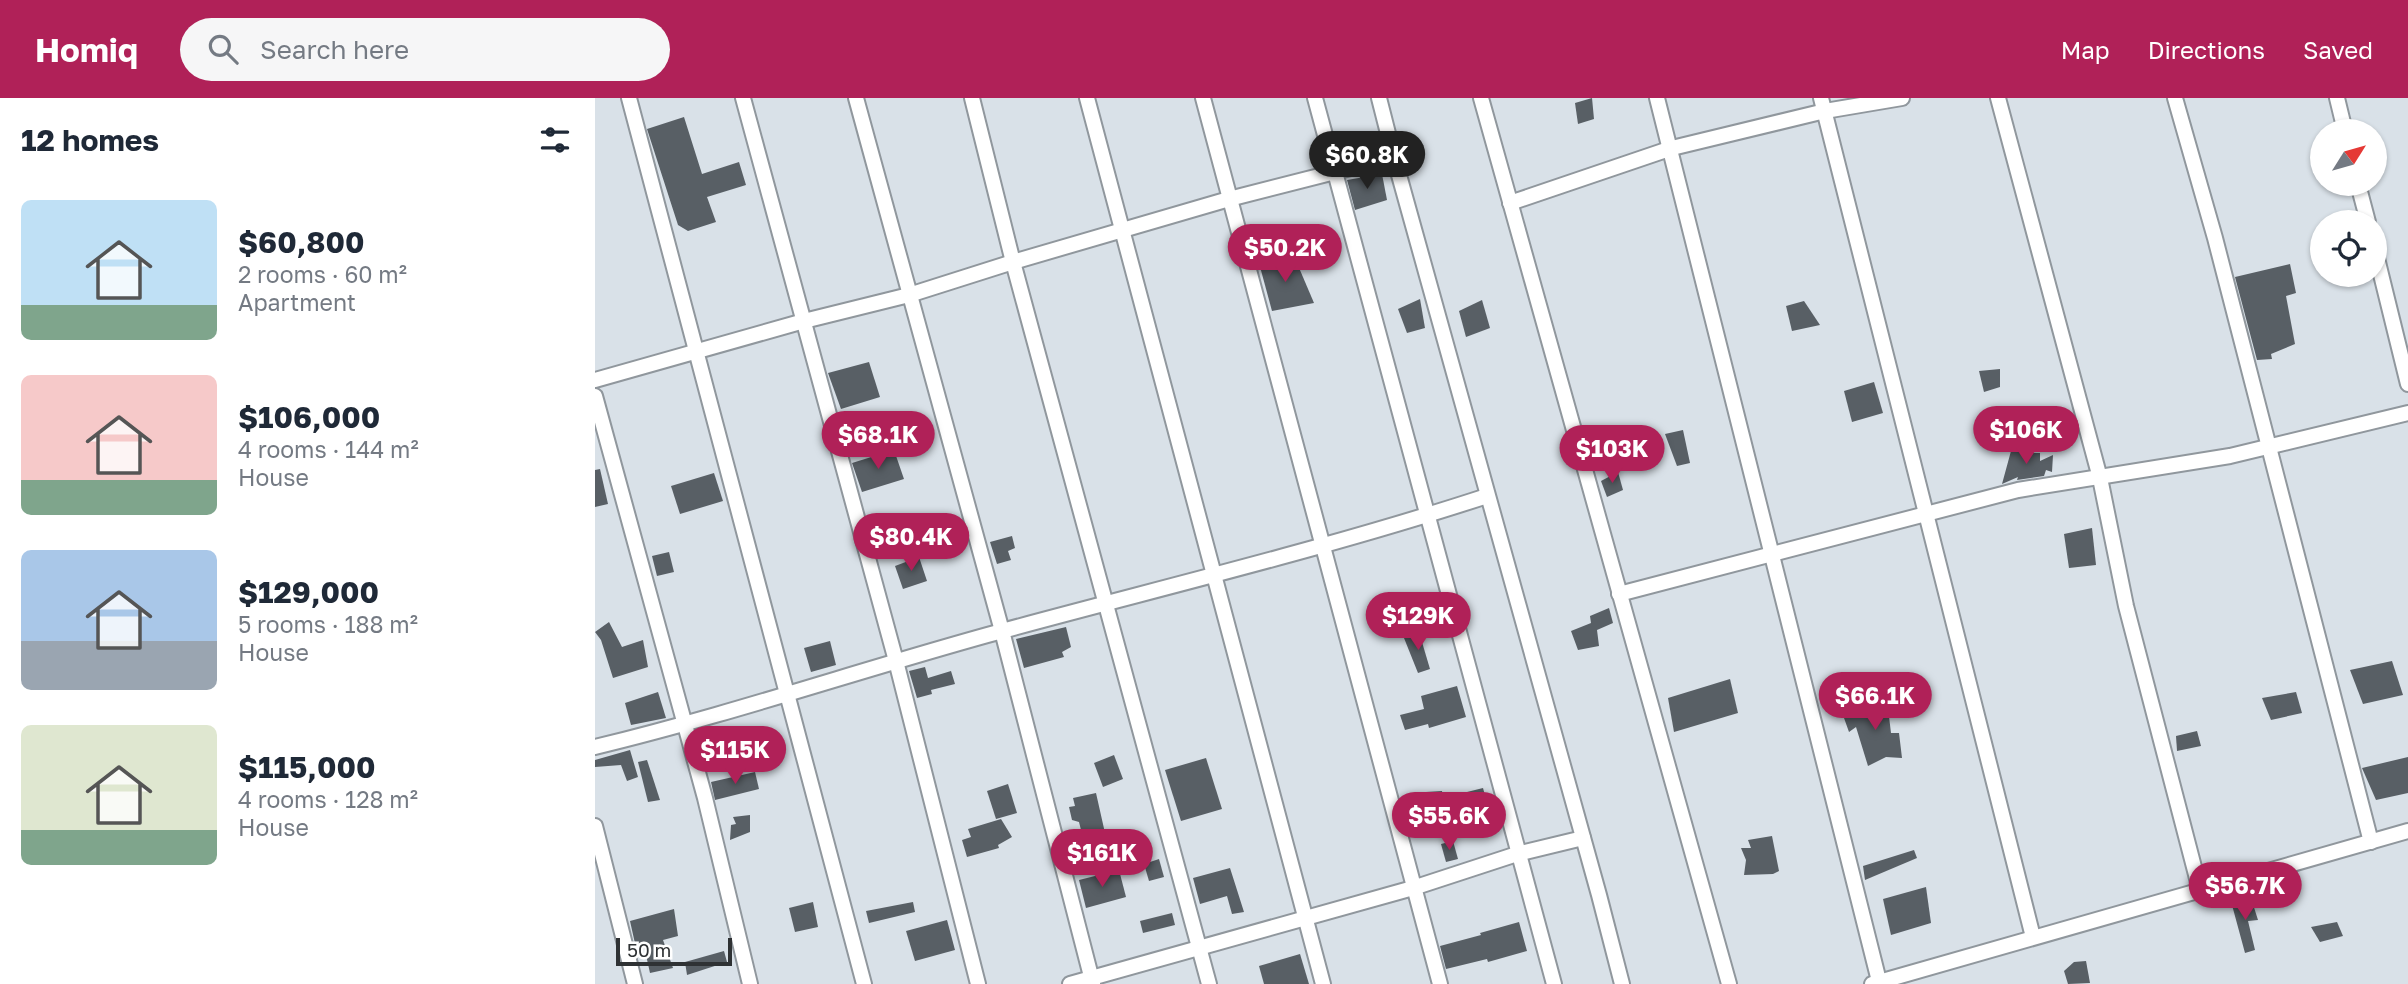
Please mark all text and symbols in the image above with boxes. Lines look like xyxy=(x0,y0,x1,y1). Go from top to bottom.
search box xyxy=(180,18,670,81)
text: Homiq xyxy=(35,30,138,69)
icon: search xyxy=(204,30,242,68)
text: Search here xyxy=(260,34,409,65)
text: Map xyxy=(2061,35,2110,64)
text: Directions xyxy=(2148,35,2265,64)
text: Saved xyxy=(2303,35,2373,64)
north arrow xyxy=(2310,119,2387,196)
map controls xyxy=(2310,119,2387,287)
icon: filters xyxy=(536,121,574,159)
text: 12 homes xyxy=(21,122,159,158)
pin: $60.8K xyxy=(1310,132,1424,191)
text: $60.8K xyxy=(1325,140,1409,168)
button: locate xyxy=(2310,210,2387,287)
text: $60,800 xyxy=(238,224,364,260)
pin: $50.2K xyxy=(1228,225,1342,284)
icon: home xyxy=(77,228,161,312)
text: $50.2K xyxy=(1244,233,1326,261)
text: 2 rooms · 60 m² xyxy=(238,260,407,288)
text: Apartment xyxy=(238,288,356,316)
text: $106,000 xyxy=(238,399,380,435)
icon: home xyxy=(77,403,161,487)
pin: $106K xyxy=(1977,406,2075,466)
pin: $68.1K xyxy=(821,412,935,471)
text: $106K xyxy=(1989,415,2063,443)
text: $68.1K xyxy=(838,420,918,448)
pin: $103K xyxy=(1563,426,1661,485)
text: $103K xyxy=(1576,434,1648,462)
text: 4 rooms · 144 m² xyxy=(238,435,419,463)
text: House xyxy=(238,463,309,491)
pin: $80.4K xyxy=(854,514,968,573)
text: $80.4K xyxy=(869,522,953,550)
text: $129,000 xyxy=(238,574,379,610)
icon: home xyxy=(77,578,161,662)
pin: $129K xyxy=(1369,592,1467,652)
text: $129K xyxy=(1382,601,1454,629)
text: 5 rooms · 188 m² xyxy=(238,610,418,638)
text: House xyxy=(238,638,309,666)
pin: $66.1K xyxy=(1818,672,1932,732)
text: $66.1K xyxy=(1835,681,1915,709)
pin: $115K xyxy=(686,726,784,786)
text: $115K xyxy=(700,735,770,763)
text: $115,000 xyxy=(238,749,375,785)
icon: home xyxy=(77,753,161,837)
text: 4 rooms · 128 m² xyxy=(238,785,418,813)
pin: $55.6K xyxy=(1392,792,1506,852)
text: $55.6K xyxy=(1408,801,1490,829)
text: House xyxy=(238,813,309,841)
pin: $161K xyxy=(1053,830,1151,889)
text: $161K xyxy=(1067,838,1137,866)
pin: $56.7K xyxy=(2188,862,2302,922)
text: $56.7K xyxy=(2205,871,2285,899)
scale bar xyxy=(616,935,731,967)
text: 50 m xyxy=(627,938,671,961)

